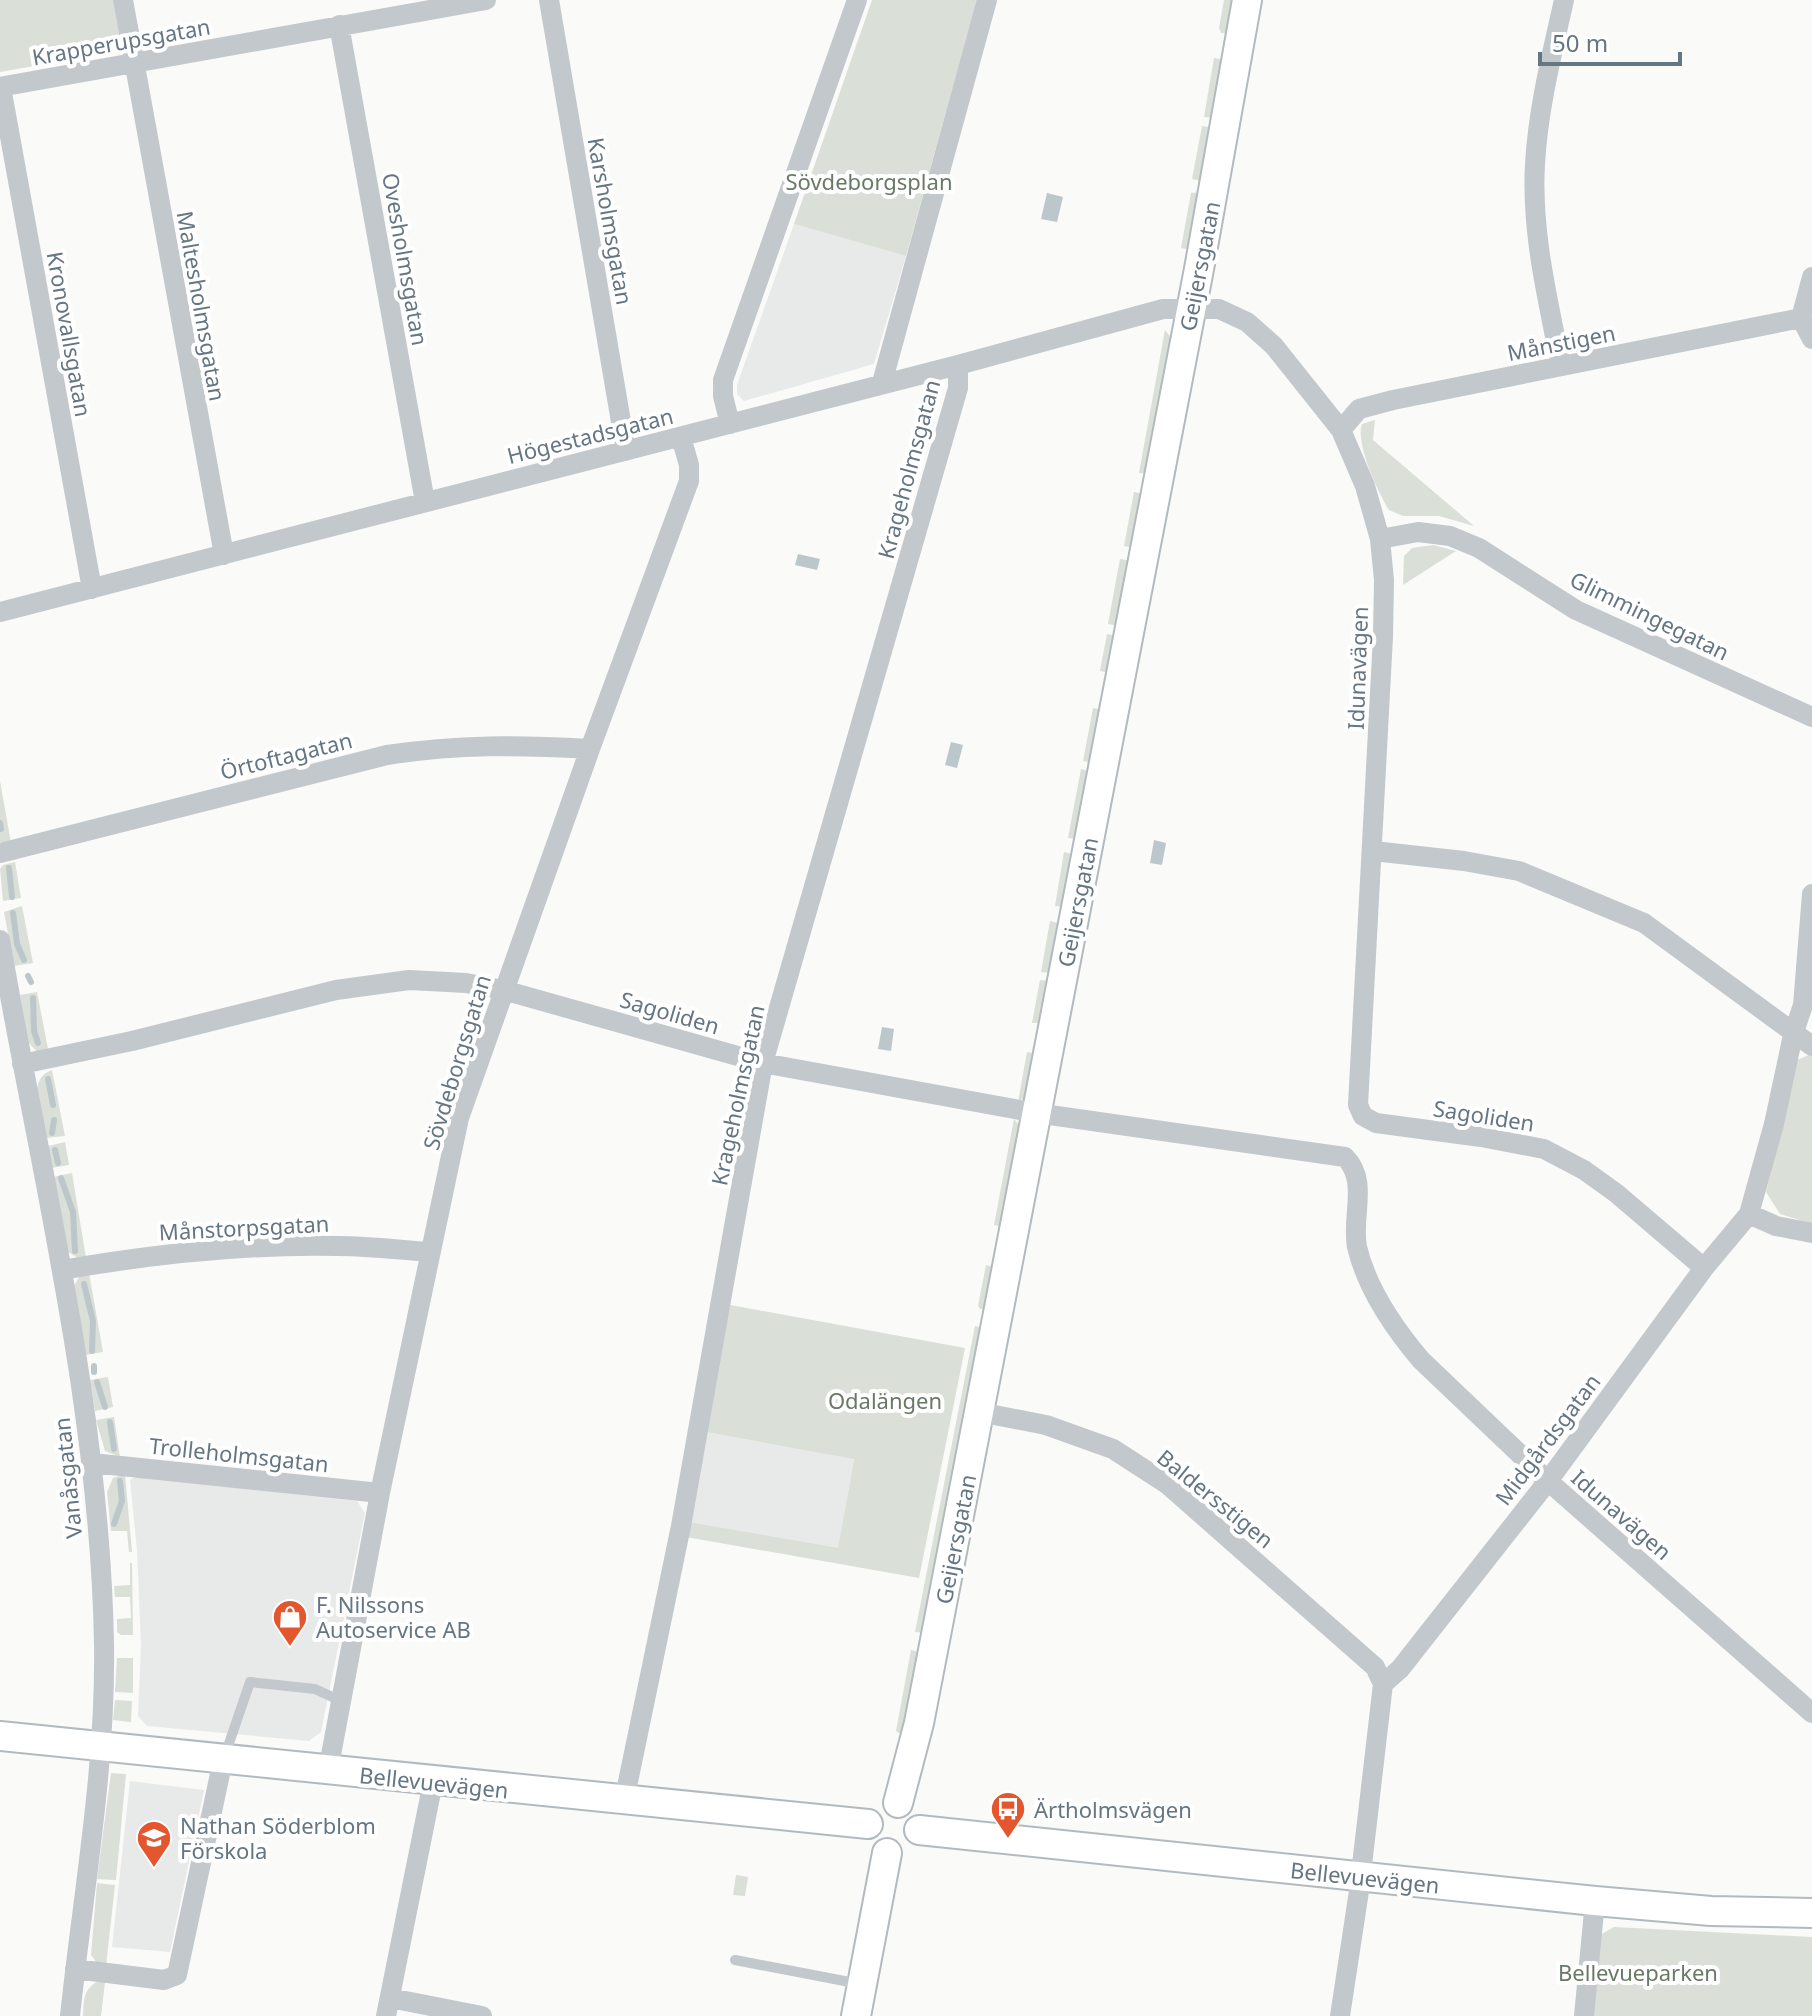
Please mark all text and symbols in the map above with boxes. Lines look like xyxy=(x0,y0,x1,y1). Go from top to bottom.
street label: Krapperupsgatan xyxy=(29,11,213,71)
scale bar xyxy=(1540,16,1680,66)
text: 50 m xyxy=(1552,26,1608,59)
street label: Karsholmsgatan xyxy=(582,135,640,307)
park label: Sövdeborgsplan xyxy=(786,166,952,196)
street label: Ovesholmsgatan xyxy=(376,170,436,348)
street label: Geijersgatan xyxy=(1172,199,1226,333)
street label: Maltesholmsgatan xyxy=(171,209,233,403)
street label: Kronovallsgatan xyxy=(41,249,99,419)
street label: Månstigen xyxy=(1504,317,1618,367)
street label: Krageholmsgatan xyxy=(870,376,946,562)
street label: Högestadsgatan xyxy=(504,400,676,470)
street label: Glimmingegatan xyxy=(1565,563,1735,667)
street label: Idunavägen xyxy=(1340,606,1374,730)
street label: Örtoftagatan xyxy=(217,724,355,786)
street label: Geijersgatan xyxy=(1050,835,1104,969)
street label: Sövdeborgsgatan xyxy=(415,971,497,1153)
street label: Sagoliden xyxy=(617,984,723,1040)
street label: Krageholmsgatan xyxy=(703,1002,771,1188)
street label: Sagoliden xyxy=(1431,1092,1537,1138)
street label: Månstorpsgatan xyxy=(158,1208,330,1246)
street label: Midgårdsgatan xyxy=(1488,1367,1606,1511)
park label: Odalängen xyxy=(828,1385,942,1415)
street label: Vanåsgatan xyxy=(46,1416,88,1540)
street label: Trolleholmsgatan xyxy=(148,1430,330,1478)
street label: Baldersstigen xyxy=(1152,1442,1280,1554)
street label: Idunavägen xyxy=(1566,1462,1678,1566)
street label: Geijersgatan xyxy=(928,1472,982,1606)
place label: F. Nilssons Autoservice AB xyxy=(316,1589,471,1644)
shop icon: F. Nilssons Autoservice AB xyxy=(271,1598,309,1648)
street label: Bellevuevägen xyxy=(358,1759,510,1805)
bus stop icon: Ärtholmsvägen xyxy=(989,1790,1027,1840)
place label: Ärtholmsvägen xyxy=(1034,1794,1192,1824)
place label: Nathan Söderblom Förskola xyxy=(180,1810,376,1865)
school or university icon: Nathan Söderblom Förskola xyxy=(135,1819,173,1869)
street label: Bellevuevägen xyxy=(1289,1854,1441,1900)
park label: Bellevueparken xyxy=(1558,1957,1718,1987)

